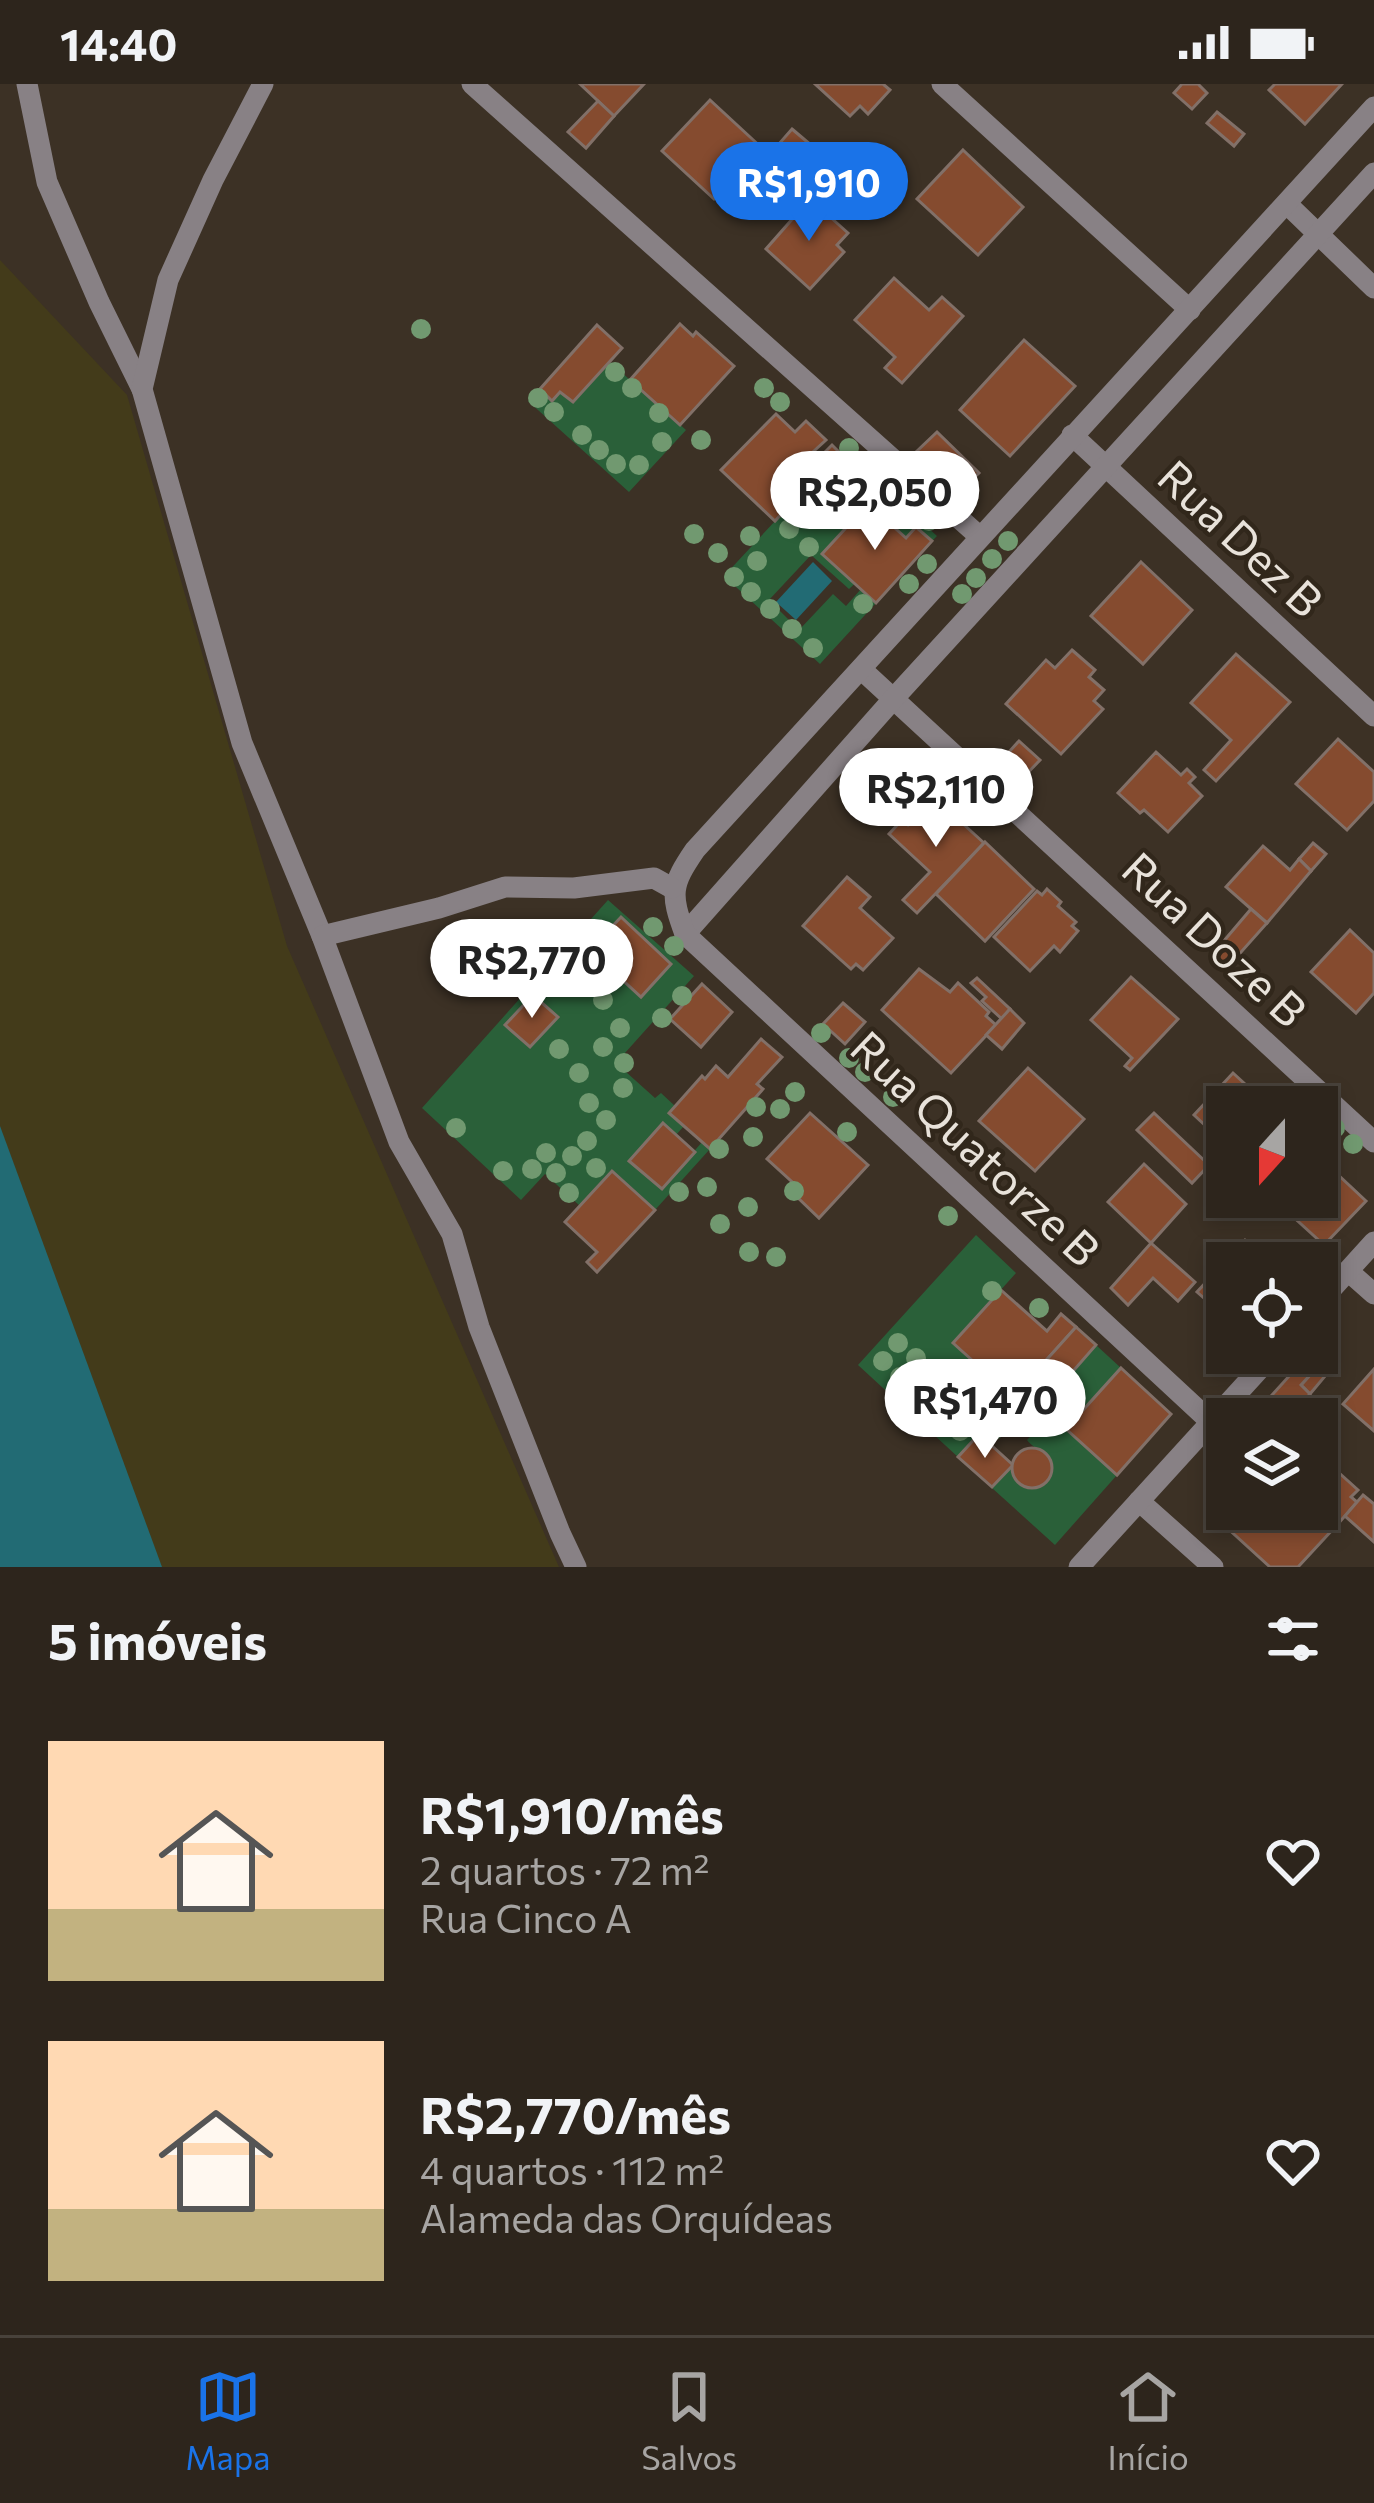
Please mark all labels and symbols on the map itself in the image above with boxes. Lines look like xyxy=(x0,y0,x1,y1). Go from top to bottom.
pin: R$1,910 xyxy=(698,142,920,244)
street label: Rua Dez B xyxy=(1148,447,1335,627)
pin: R$2,050 xyxy=(764,451,986,553)
pin: R$2,110 xyxy=(825,748,1047,850)
street label: Rua Doze B xyxy=(1113,839,1319,1037)
pin: R$2,770 xyxy=(421,919,643,1021)
street label: Rua Quatorze B xyxy=(841,1018,1112,1276)
north arrow xyxy=(1206,1086,1338,1218)
pin: R$1,470 xyxy=(874,1359,1096,1461)

